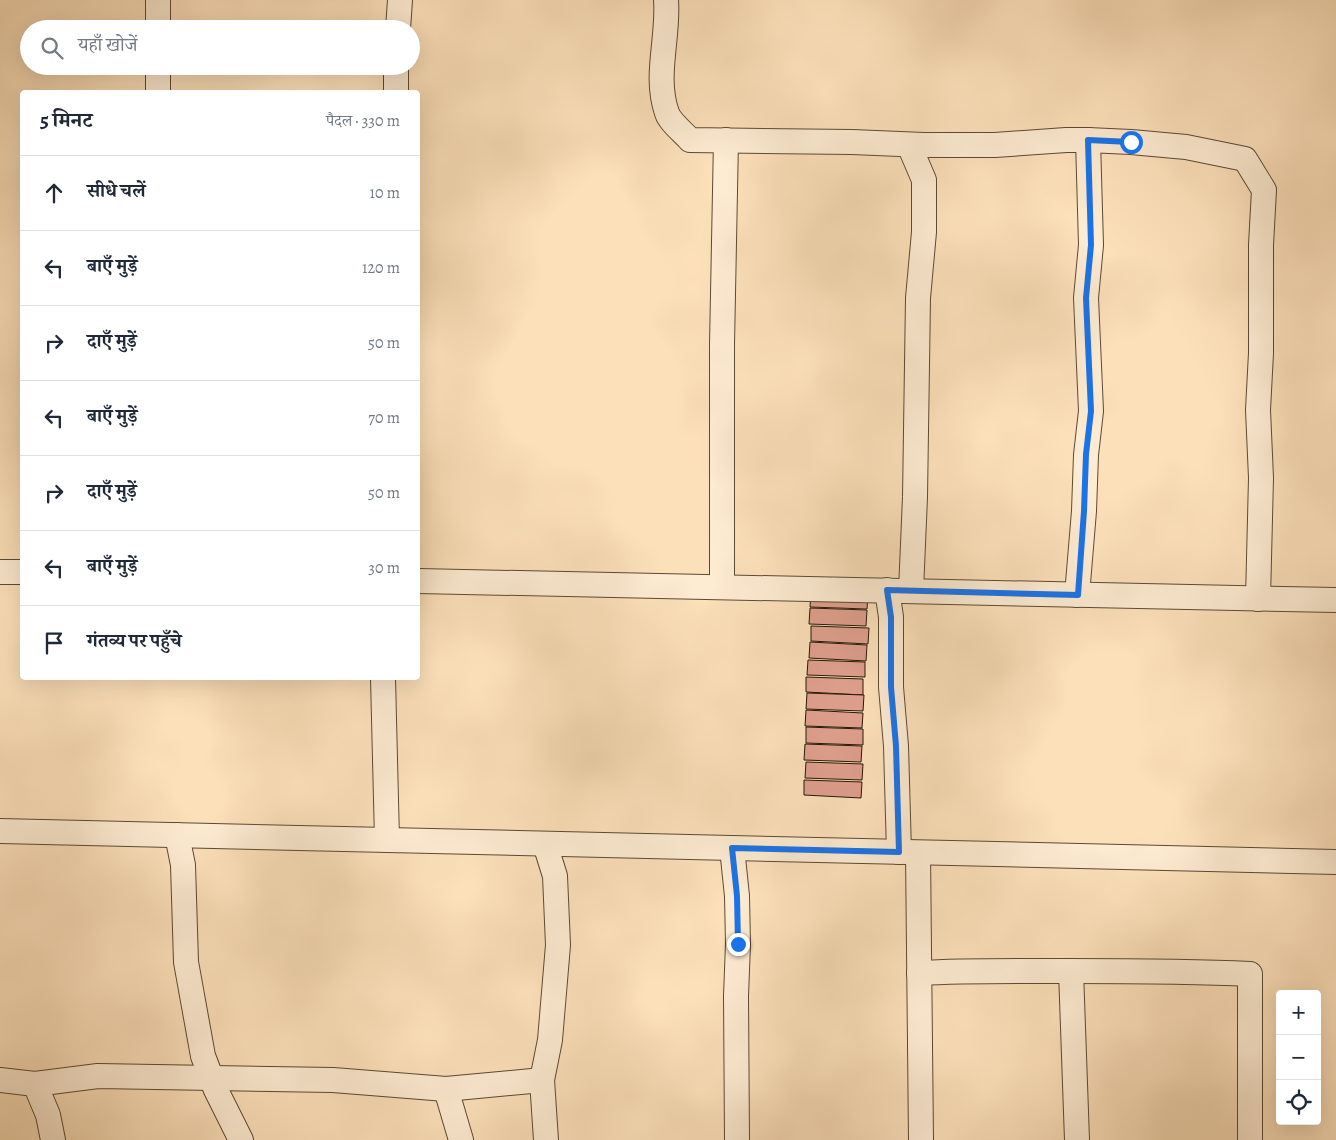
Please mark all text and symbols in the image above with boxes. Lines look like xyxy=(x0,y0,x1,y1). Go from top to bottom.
search box xyxy=(20,20,420,75)
text: यहाँ खोजें xyxy=(78,32,137,58)
icon: search xyxy=(38,34,66,62)
text: 5 मिनट xyxy=(40,106,92,134)
text: पैदल · 330 m xyxy=(326,110,400,132)
route start xyxy=(1120,131,1143,154)
text: सीधे चलें xyxy=(87,178,145,204)
icon: ahead xyxy=(40,179,68,207)
text: 10 m xyxy=(370,182,400,204)
text: बाएँ मुड़ें xyxy=(87,253,137,279)
icon: left xyxy=(40,254,68,282)
text: 120 m xyxy=(362,257,400,279)
text: दाएँ मुड़ें xyxy=(87,328,137,354)
icon: right xyxy=(40,329,68,357)
text: 50 m xyxy=(368,332,400,354)
text: बाएँ मुड़ें xyxy=(87,403,137,429)
icon: left xyxy=(40,404,68,432)
text: 70 m xyxy=(368,407,400,429)
text: दाएँ मुड़ें xyxy=(87,478,137,504)
icon: right xyxy=(40,479,68,507)
text: 50 m xyxy=(368,482,400,504)
text: बाएँ मुड़ें xyxy=(87,553,137,579)
icon: left xyxy=(40,554,68,582)
text: 30 m xyxy=(368,557,400,579)
text: गंतव्य पर पहुँचे xyxy=(87,628,182,654)
icon: arrive xyxy=(40,629,68,657)
route end xyxy=(727,933,750,956)
map controls xyxy=(1276,990,1321,1125)
button: + xyxy=(1276,990,1321,1035)
button: − xyxy=(1276,1035,1321,1080)
button: locate xyxy=(1276,1080,1321,1125)

